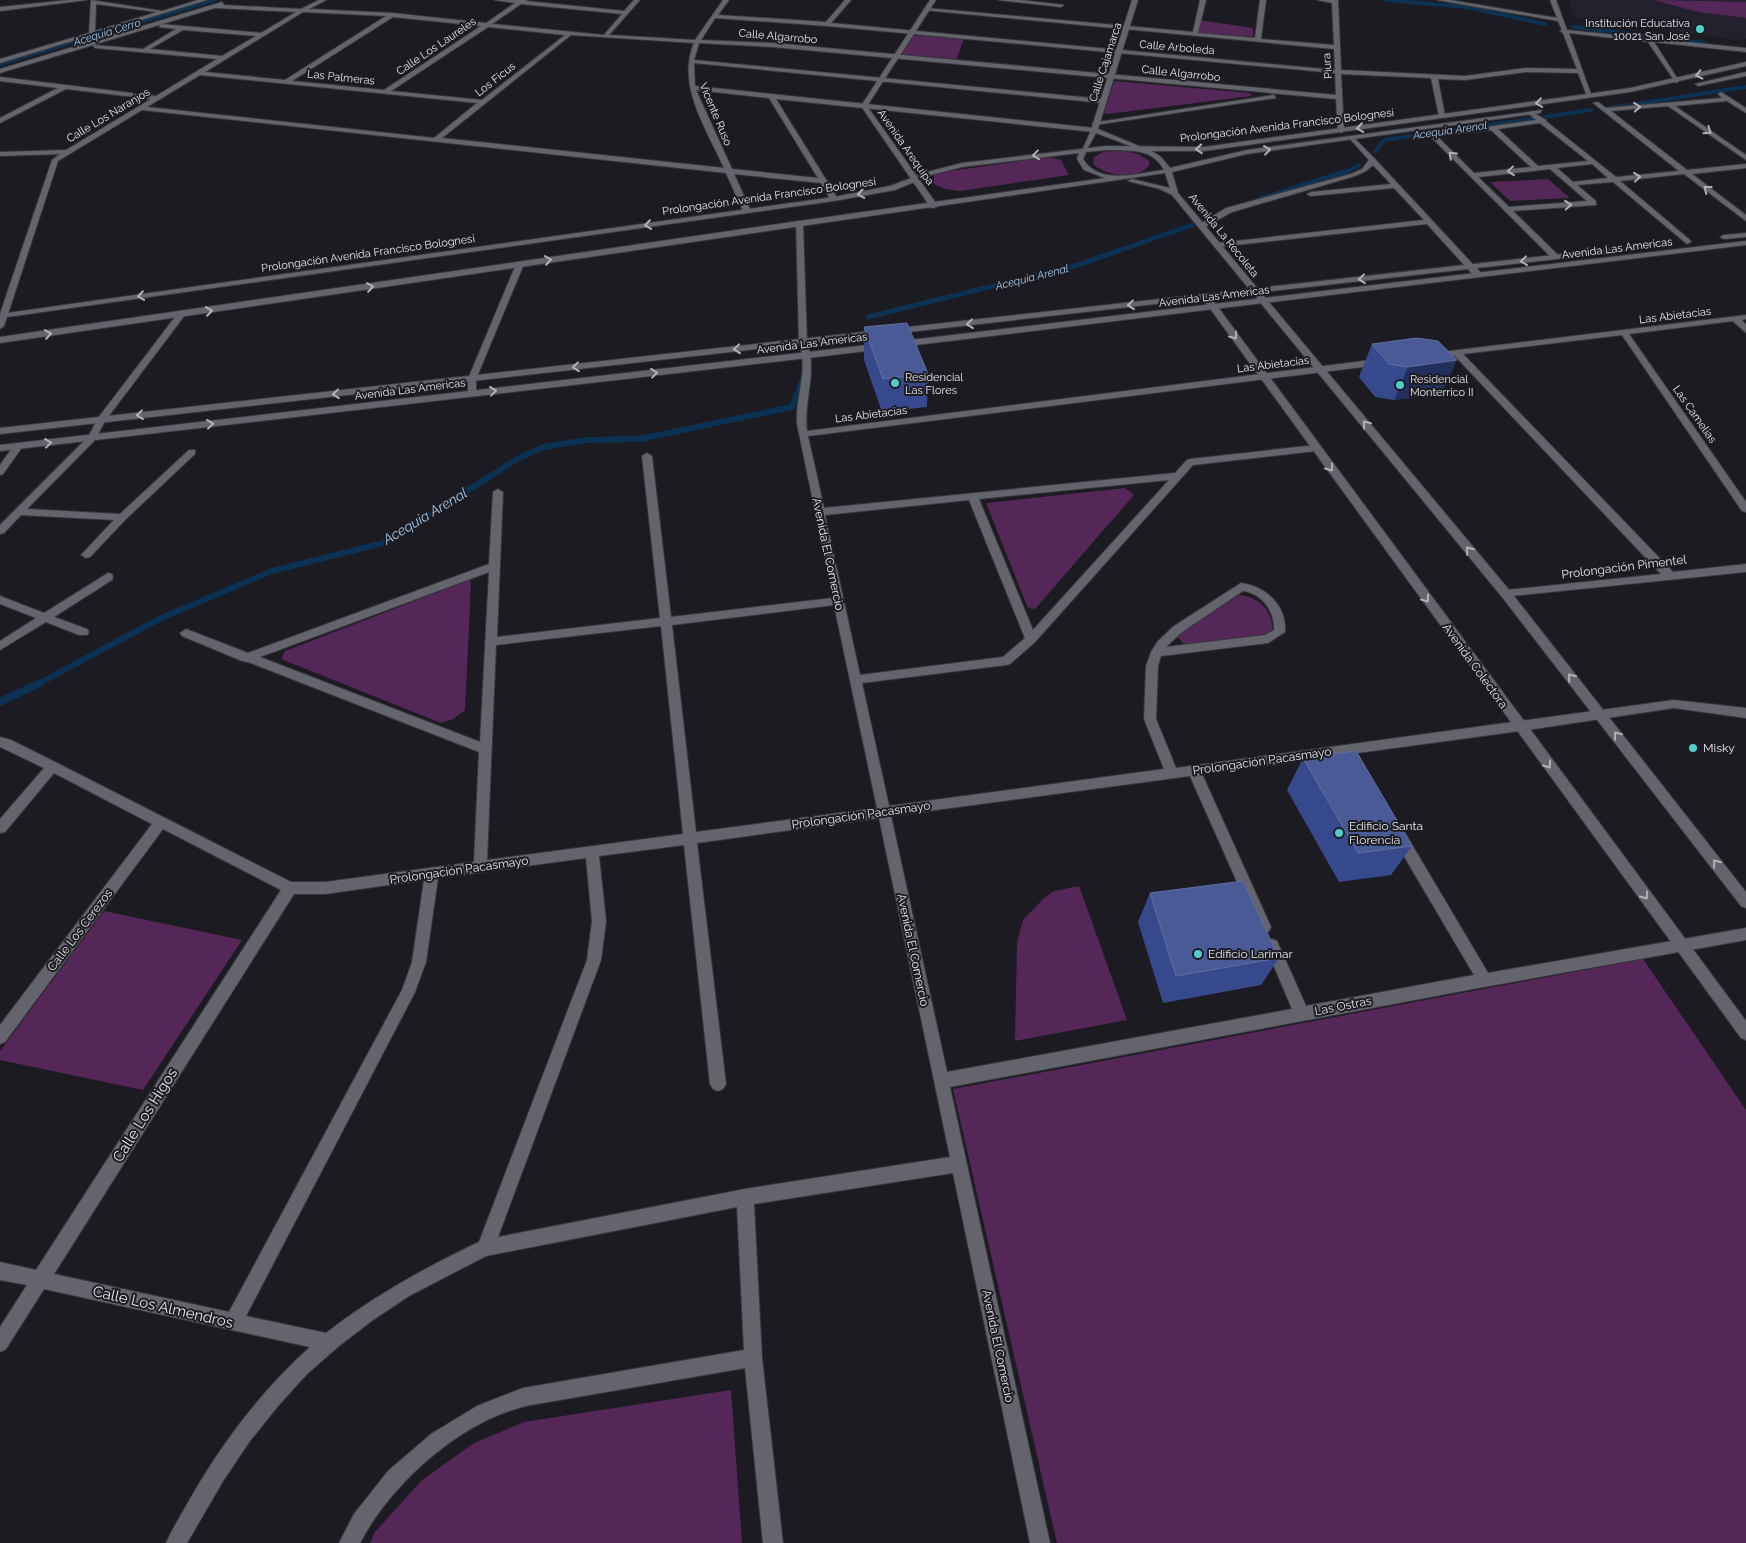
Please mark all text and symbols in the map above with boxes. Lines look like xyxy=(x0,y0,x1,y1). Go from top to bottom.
street label: Calle Los Laureles xyxy=(394,15,479,78)
water label: Acequia Cerro xyxy=(71,16,142,49)
place label: Institución Educativa 10021 San José xyxy=(1585,17,1691,43)
street label: Calle Cajamarca xyxy=(1087,21,1124,103)
marker: Institución Educativa 10021 San José xyxy=(1694,23,1706,35)
street label: Calle Algarrobo xyxy=(738,27,818,46)
street label: Calle Arboleda xyxy=(1139,38,1215,57)
street label: Piura xyxy=(1320,53,1335,79)
street label: Los Ficus xyxy=(473,60,518,99)
street label: Calle Algarrobo xyxy=(1141,63,1221,84)
street label: Las Palmeras xyxy=(306,67,375,88)
one-way arrow xyxy=(1694,69,1703,80)
street label: Vicente Ruso xyxy=(696,81,735,148)
street label: Calle Los Naranjos xyxy=(64,85,152,145)
one-way arrow xyxy=(1534,97,1542,108)
one-way arrow xyxy=(1633,102,1641,113)
street label: Prolongación Avenida Francisco Bolognesi xyxy=(1179,106,1395,145)
street label: Avenida Arequipa xyxy=(875,107,937,188)
water label: Acequia Arenal xyxy=(1411,119,1488,142)
one-way arrow xyxy=(1356,122,1364,133)
one-way arrow xyxy=(1702,125,1711,134)
one-way arrow xyxy=(1195,143,1203,154)
one-way arrow xyxy=(1263,145,1271,156)
one-way arrow xyxy=(1032,149,1040,160)
one-way arrow xyxy=(1449,152,1458,161)
one-way arrow xyxy=(1507,165,1515,176)
one-way arrow xyxy=(1633,172,1641,183)
street label: Prolongación Avenida Francisco Bolognesi xyxy=(661,175,877,218)
one-way arrow xyxy=(1703,186,1713,195)
one-way arrow xyxy=(857,189,866,199)
street label: Avenida La Recoleta xyxy=(1186,191,1261,280)
one-way arrow xyxy=(1564,200,1572,211)
one-way arrow xyxy=(644,219,652,230)
street label: Prolongación Avenida Francisco Bolognesi xyxy=(260,232,476,275)
street label: Avenida Las Americas xyxy=(1561,235,1673,262)
one-way arrow xyxy=(1519,255,1527,266)
one-way arrow xyxy=(544,256,552,266)
water label: Acequia Arenal xyxy=(993,262,1070,293)
one-way arrow xyxy=(1358,273,1366,284)
one-way arrow xyxy=(366,282,374,292)
street label: Avenida Las Americas xyxy=(1158,283,1270,310)
one-way arrow xyxy=(137,291,145,301)
one-way arrow xyxy=(1127,299,1135,310)
street label: Las Abietacias xyxy=(1638,305,1712,326)
one-way arrow xyxy=(205,306,213,316)
one-way arrow xyxy=(966,318,974,329)
one-way arrow xyxy=(44,329,53,339)
street label: Avenida Las Americas xyxy=(756,330,868,357)
one-way arrow xyxy=(1229,330,1237,339)
one-way arrow xyxy=(733,344,741,355)
street label: Las Abietacias xyxy=(1236,354,1310,375)
one-way arrow xyxy=(572,361,580,372)
one-way arrow xyxy=(650,368,659,378)
place label: Residencial Las Flores xyxy=(905,371,963,397)
place label: Residencial Monterrico II xyxy=(1410,373,1473,399)
street label: Avenida Las Americas xyxy=(354,376,466,403)
marker: Residencial Las Flores xyxy=(889,377,901,389)
marker: Residencial Monterrico II xyxy=(1394,379,1406,391)
street label: Las Camelias xyxy=(1670,383,1719,446)
one-way arrow xyxy=(489,386,497,397)
one-way arrow xyxy=(332,388,340,399)
street label: Las Abietacias xyxy=(834,404,908,425)
one-way arrow xyxy=(136,409,144,420)
one-way arrow xyxy=(206,419,214,430)
one-way arrow xyxy=(1363,421,1372,430)
one-way arrow xyxy=(45,438,53,449)
one-way arrow xyxy=(1324,462,1333,472)
water label: Acequia Arenal xyxy=(379,484,470,548)
street label: Avenida El Comercio xyxy=(809,496,847,612)
one-way arrow xyxy=(1467,547,1475,556)
street label: Prolongación Pimentel xyxy=(1561,552,1688,582)
one-way arrow xyxy=(1420,593,1429,603)
street label: Avenida Colectora xyxy=(1439,621,1511,711)
one-way arrow xyxy=(1568,673,1577,682)
one-way arrow xyxy=(1614,732,1622,741)
place label: Misky xyxy=(1703,741,1735,755)
marker: Misky xyxy=(1687,742,1699,754)
street label: Prolongación Pacasmayo xyxy=(1192,744,1332,778)
one-way arrow xyxy=(1543,759,1551,768)
street label: Prolongación Pacasmayo xyxy=(791,798,931,832)
place label: Edificio Santa Florencia xyxy=(1349,819,1423,847)
marker: Edificio Santa Florencia xyxy=(1333,827,1345,839)
street label: Prolongación Pacasmayo xyxy=(389,853,529,887)
one-way arrow xyxy=(1714,860,1722,869)
street label: Calle Los Cerezos xyxy=(45,886,116,974)
one-way arrow xyxy=(1639,890,1648,900)
street label: Avenida El Comercio xyxy=(894,892,932,1008)
place label: Edificio Larimar xyxy=(1208,947,1294,961)
marker: Edificio Larimar xyxy=(1192,948,1204,960)
street label: Las Ostras xyxy=(1313,994,1373,1018)
street label: Calle Los Higos xyxy=(109,1065,181,1165)
street label: Calle Los Almendros xyxy=(91,1282,235,1332)
street label: Avenida El Comercio xyxy=(979,1288,1017,1404)

